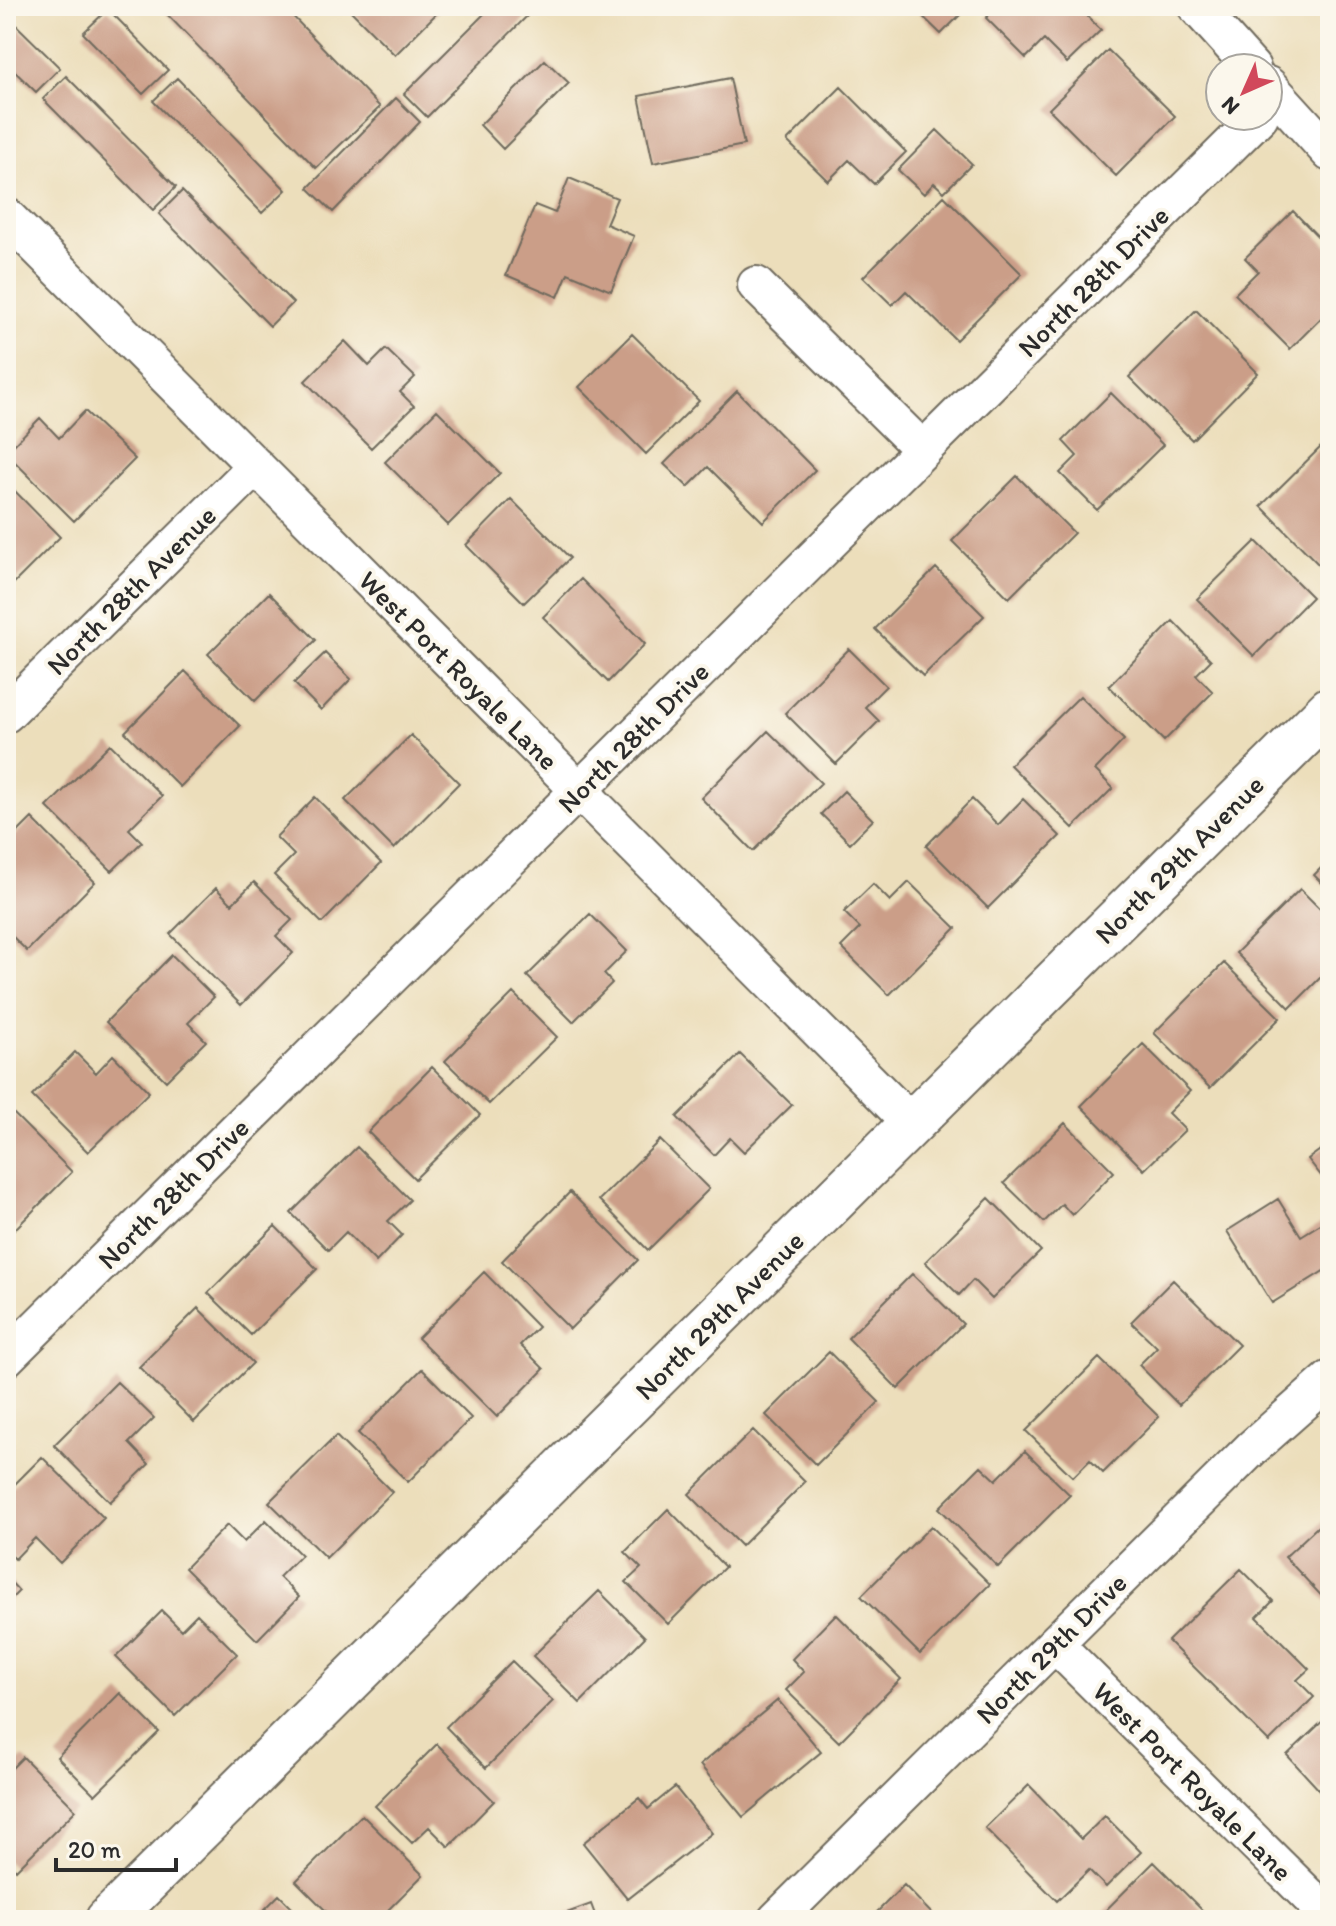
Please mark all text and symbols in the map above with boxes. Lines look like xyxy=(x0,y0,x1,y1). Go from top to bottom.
north arrow xyxy=(1204,52,1284,132)
text: N xyxy=(1215,91,1245,121)
street label: North 28th Drive xyxy=(1010,198,1176,364)
street label: North 28th Avenue xyxy=(39,498,223,682)
street label: West Port Royale Lane xyxy=(352,563,566,777)
street label: North 28th Drive xyxy=(550,654,716,820)
street label: North 29th Avenue xyxy=(1087,767,1271,951)
street label: North 28th Drive xyxy=(90,1110,256,1276)
street label: North 29th Avenue xyxy=(627,1223,811,1407)
street label: North 29th Drive xyxy=(968,1565,1134,1731)
street label: West Port Royale Lane xyxy=(1086,1674,1300,1888)
scale bar xyxy=(56,1822,176,1872)
text: 20 m xyxy=(68,1835,121,1864)

